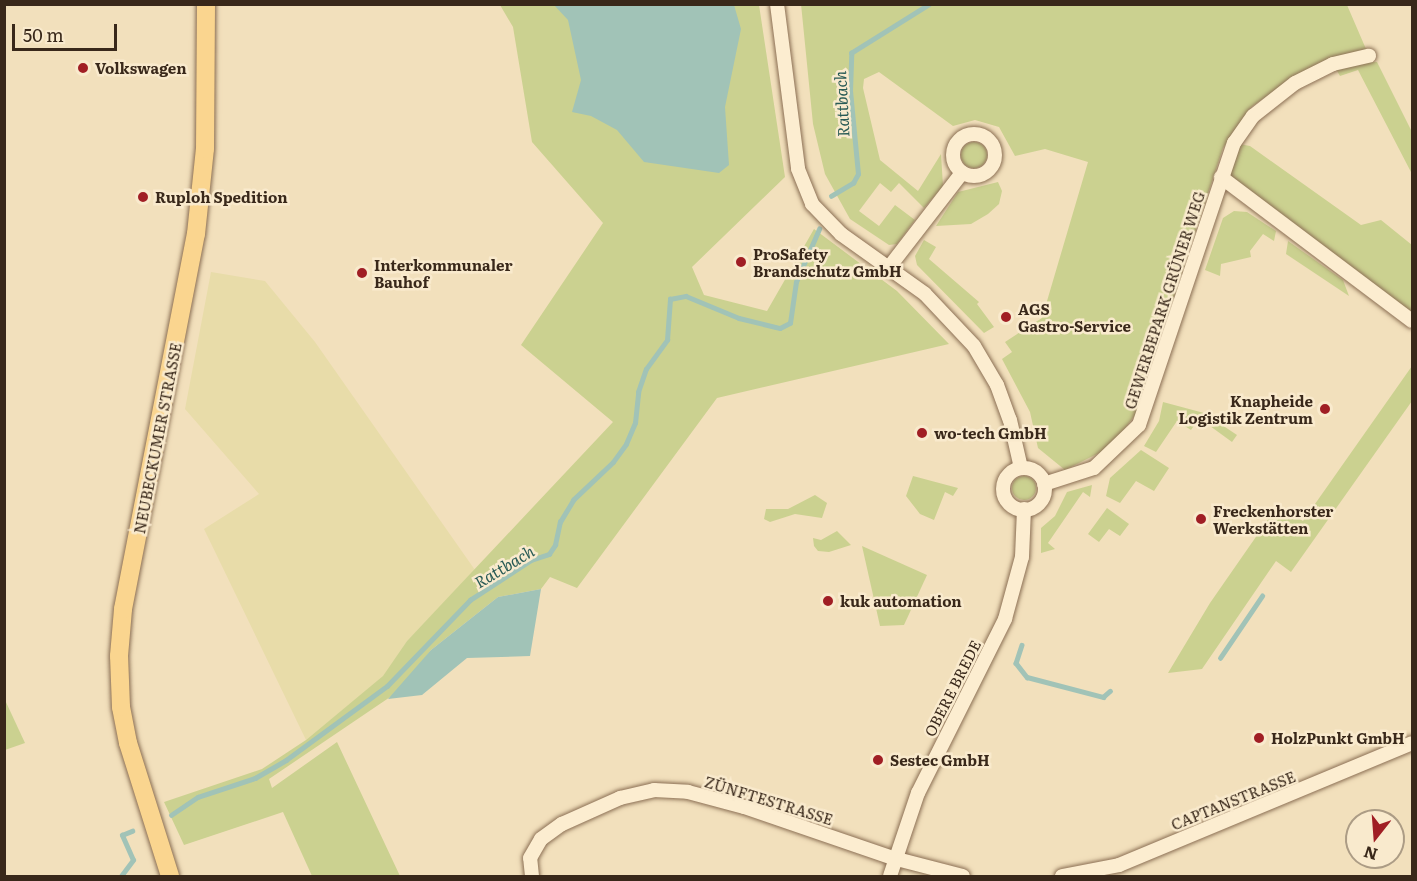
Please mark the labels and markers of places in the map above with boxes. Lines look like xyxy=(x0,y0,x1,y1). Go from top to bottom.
place label: Volkswagen xyxy=(95,59,187,77)
marker: Volkswagen xyxy=(76,61,90,75)
place label: Ruploh Spedition xyxy=(155,188,288,206)
marker: Ruploh Spedition xyxy=(136,190,150,204)
place label: ProSafety Brandschutz GmbH xyxy=(753,244,902,279)
place label: Interkommunaler Bauhof xyxy=(374,255,513,290)
marker: ProSafety Brandschutz GmbH xyxy=(734,255,748,269)
marker: Interkommunaler Bauhof xyxy=(355,266,369,280)
place label: AGS Gastro-Service xyxy=(1018,299,1131,334)
marker: AGS Gastro-Service xyxy=(999,310,1013,324)
place label: Knapheide Logistik Zentrum xyxy=(1179,391,1313,426)
marker: Knapheide Logistik Zentrum xyxy=(1318,402,1332,416)
place label: wo-tech GmbH xyxy=(934,424,1046,442)
marker: wo-tech GmbH xyxy=(915,426,929,440)
place label: Freckenhorster Werkstätten xyxy=(1213,501,1333,536)
marker: Freckenhorster Werkstätten xyxy=(1194,512,1208,526)
place label: kuk automation xyxy=(840,592,962,610)
marker: kuk automation xyxy=(821,594,835,608)
place label: HolzPunkt GmbH xyxy=(1271,729,1405,747)
marker: HolzPunkt GmbH xyxy=(1252,731,1266,745)
place label: Sestec GmbH xyxy=(890,751,990,769)
marker: Sestec GmbH xyxy=(871,753,885,767)

